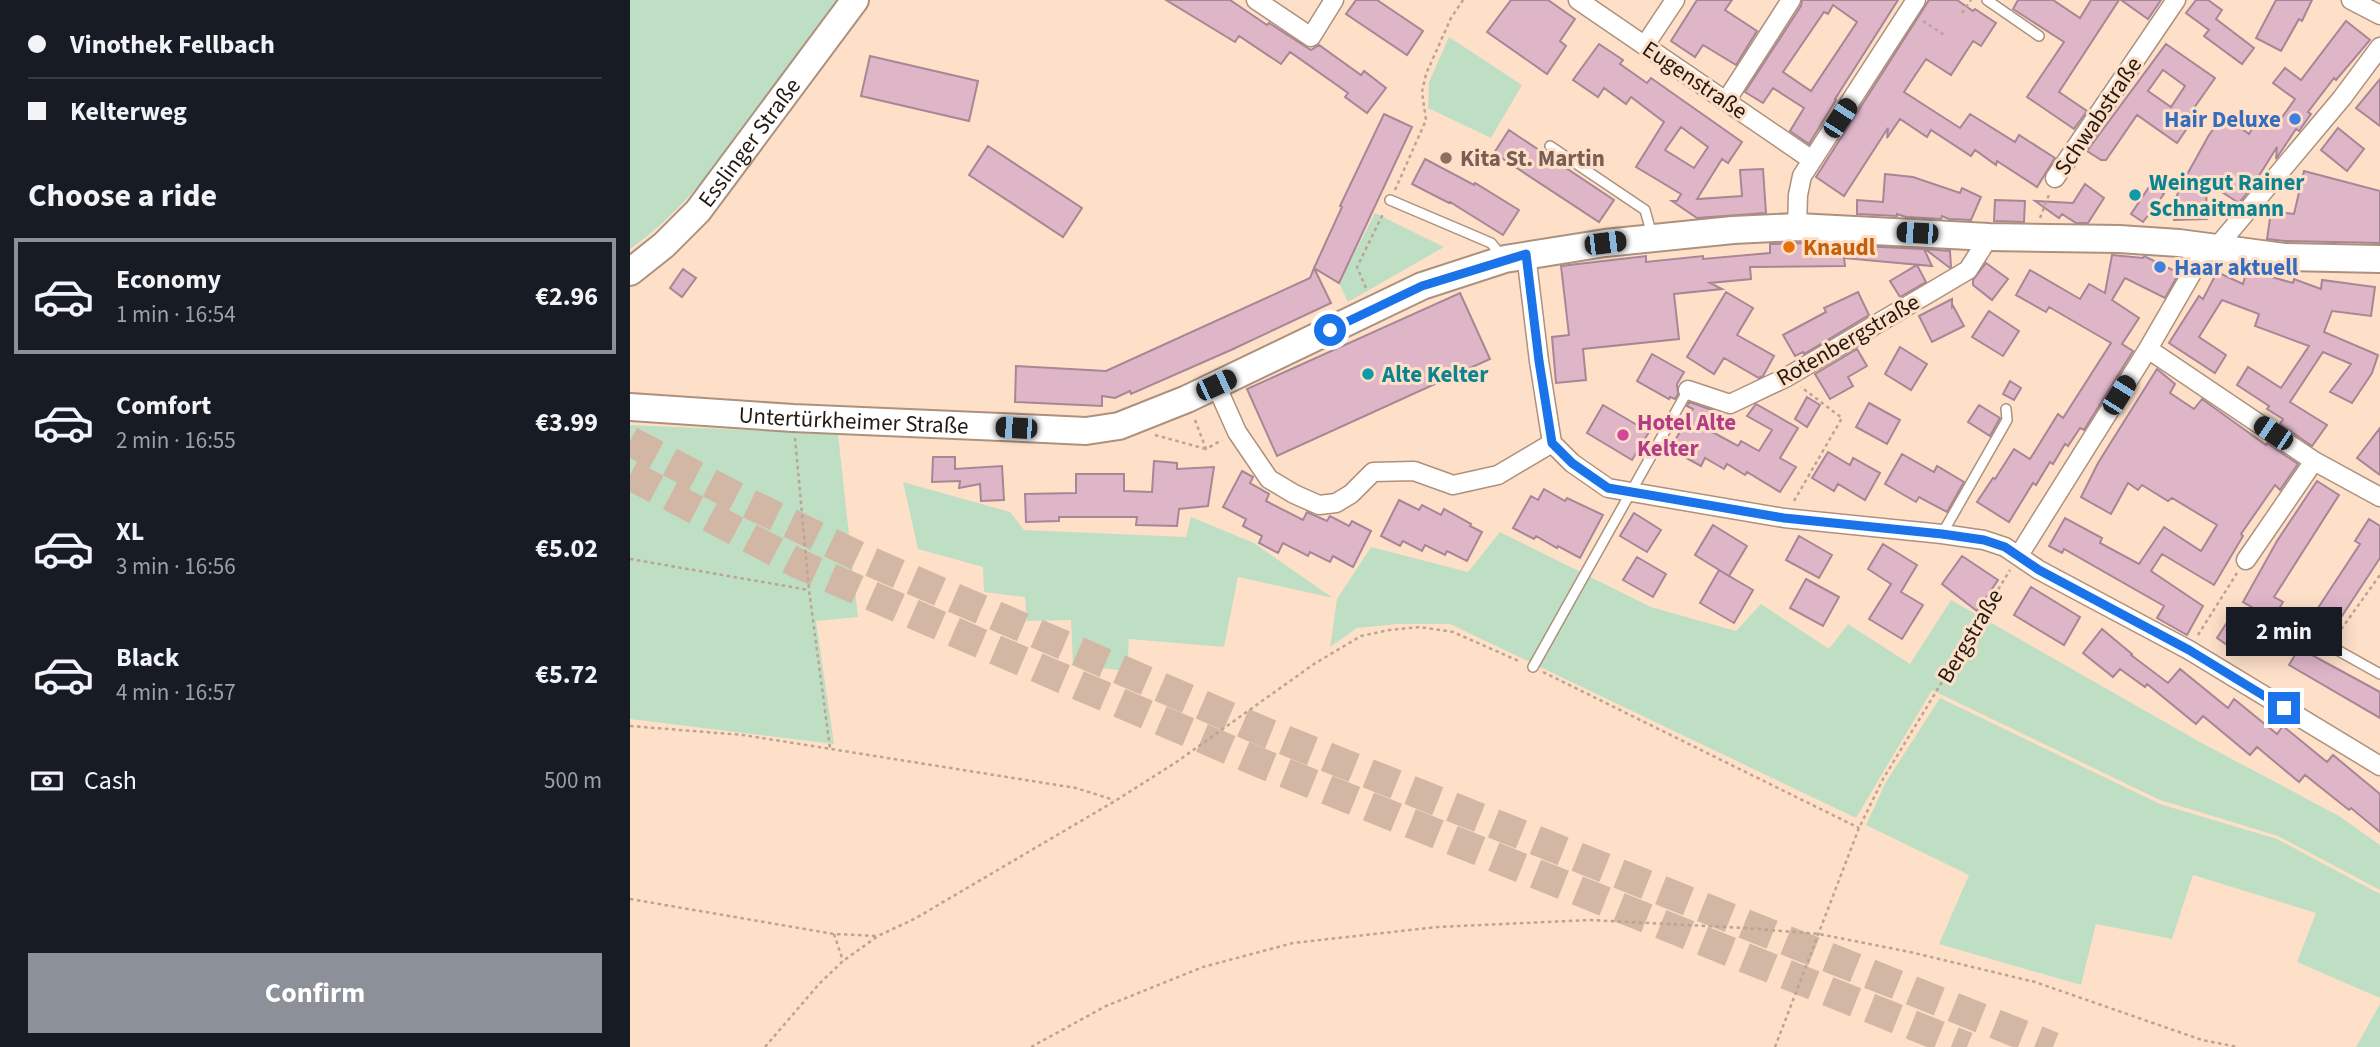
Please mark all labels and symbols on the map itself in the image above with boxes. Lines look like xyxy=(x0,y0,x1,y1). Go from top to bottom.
street label: Eugenstraße xyxy=(1636,33,1754,127)
street label: Schwabstraße xyxy=(2046,50,2150,182)
street label: Esslinger Straße xyxy=(690,71,808,214)
car xyxy=(1820,95,1861,141)
place label: Hair Deluxe xyxy=(2164,103,2281,136)
marker: Hair Deluxe xyxy=(2287,111,2303,127)
place label: Kita St. Martin xyxy=(1460,142,1605,175)
marker: Kita St. Martin xyxy=(1438,150,1454,166)
place label: Weingut Rainer Schnaitmann xyxy=(2149,166,2305,225)
marker: Weingut Rainer Schnaitmann xyxy=(2127,187,2143,203)
car xyxy=(1896,221,1939,245)
car xyxy=(1583,230,1628,256)
place label: Knaudl xyxy=(1803,231,1876,264)
marker: Knaudl xyxy=(1781,239,1797,255)
place label: Haar aktuell xyxy=(2174,251,2299,284)
marker: Haar aktuell xyxy=(2152,259,2168,275)
street label: Rotenbergstraße xyxy=(1770,286,1926,394)
route start xyxy=(1314,314,1346,346)
place label: Alte Kelter xyxy=(1381,358,1489,391)
marker: Alte Kelter xyxy=(1360,366,1376,382)
car xyxy=(1193,367,1240,403)
car xyxy=(2099,372,2140,418)
street label: Untertürkheimer Straße xyxy=(738,398,969,442)
place label: Hotel Alte Kelter xyxy=(1637,406,1736,465)
car xyxy=(2250,413,2297,453)
car xyxy=(995,416,1038,440)
marker: Hotel Alte Kelter xyxy=(1615,427,1631,443)
street label: Bergstraße xyxy=(1929,583,2011,689)
callout: 2 min xyxy=(2226,606,2342,656)
route end xyxy=(2268,692,2300,724)

